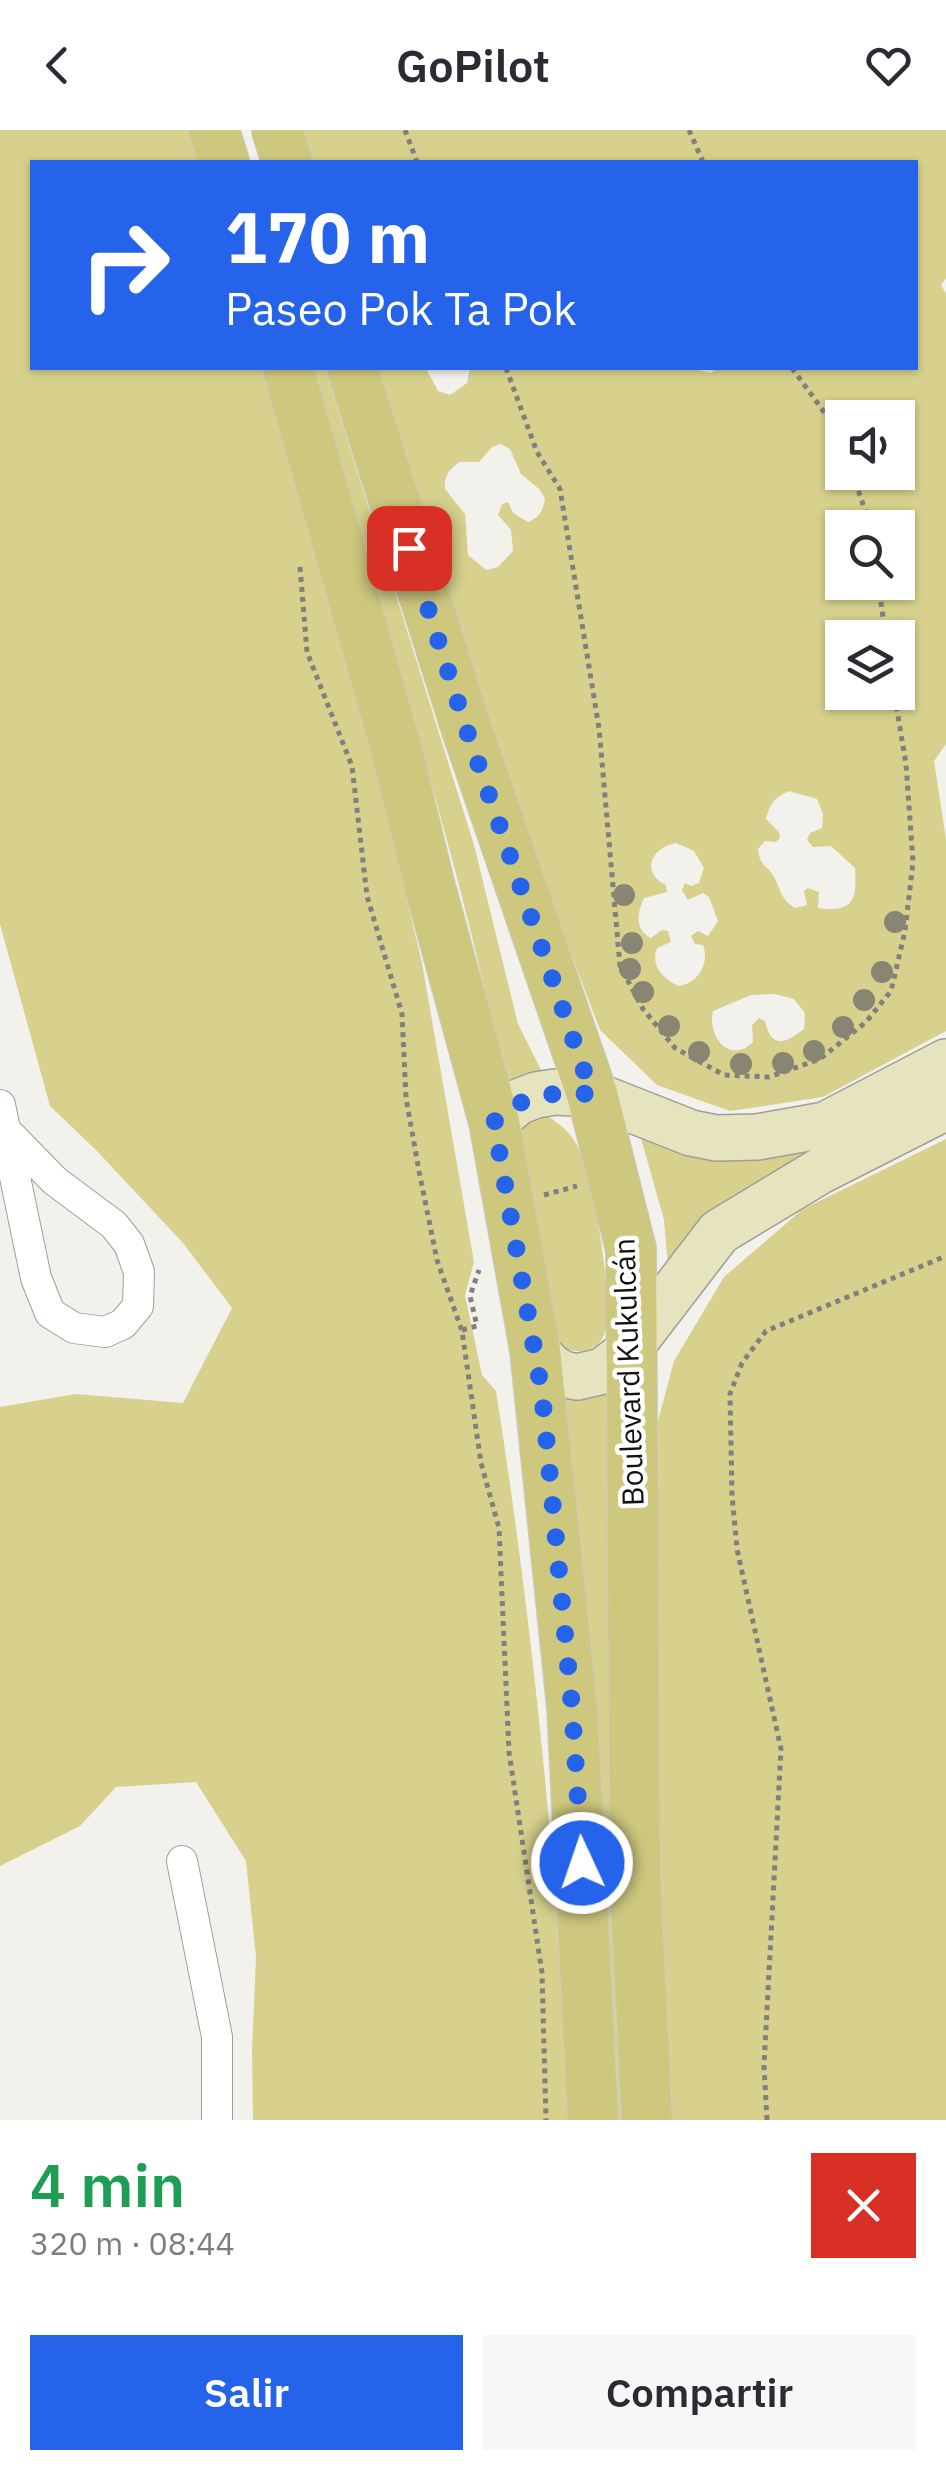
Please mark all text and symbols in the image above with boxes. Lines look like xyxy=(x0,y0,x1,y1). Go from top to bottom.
text: GoPilot xyxy=(396,36,550,94)
icon: back xyxy=(30,38,85,93)
icon: heart xyxy=(861,38,916,93)
text: 170 m xyxy=(225,191,430,282)
icon: right xyxy=(60,200,190,330)
text: Paseo Pok Ta Pok xyxy=(225,279,577,337)
map controls xyxy=(825,400,915,710)
button: sound xyxy=(825,400,915,490)
pin xyxy=(367,506,452,591)
button: search xyxy=(825,510,915,600)
icon: arrive xyxy=(382,521,437,576)
button: layers xyxy=(825,620,915,710)
street label: Boulevard Kukulcán xyxy=(603,1237,652,1507)
position arrow xyxy=(530,1811,634,1915)
text: 4 min xyxy=(30,2145,185,2224)
button: close xyxy=(811,2153,916,2258)
text: 320 m · 08:44 xyxy=(30,2222,235,2264)
button: Salir xyxy=(30,2335,463,2450)
button: Compartir xyxy=(483,2335,916,2450)

